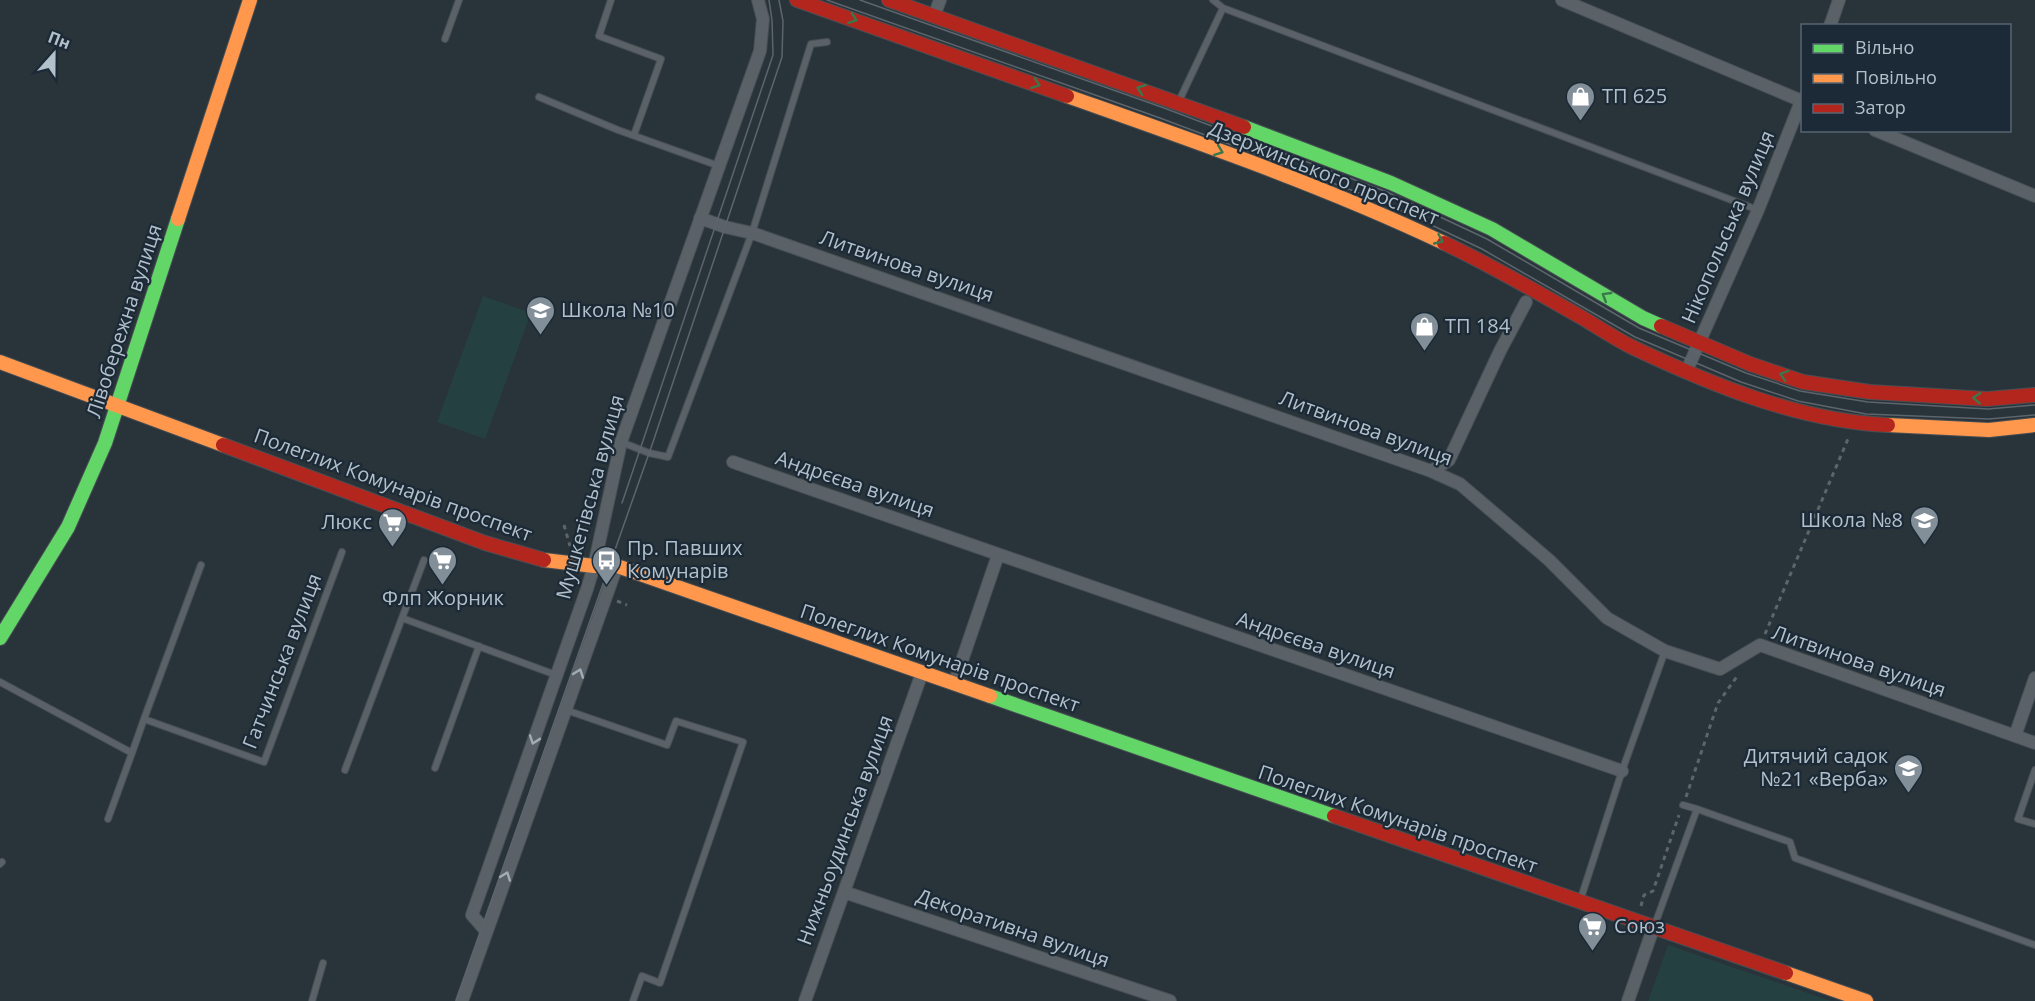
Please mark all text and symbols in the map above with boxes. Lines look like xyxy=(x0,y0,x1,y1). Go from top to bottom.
one-way arrow xyxy=(847,12,857,24)
north arrow xyxy=(24,24,84,84)
legend xyxy=(1801,24,2011,132)
text: Пн xyxy=(45,26,74,54)
text: Вільно xyxy=(1855,35,1914,59)
text: Повільно xyxy=(1855,65,1937,89)
one-way arrow xyxy=(1031,76,1041,89)
shop icon: ТП 625 xyxy=(1565,80,1597,122)
place label: ТП 625 xyxy=(1602,82,1667,109)
one-way arrow xyxy=(1136,84,1147,97)
text: Затор xyxy=(1855,95,1906,119)
street label: Дзержинського проспект xyxy=(1205,114,1443,231)
street label: Нікопольська вулиця xyxy=(1675,126,1780,327)
one-way arrow xyxy=(1213,144,1224,156)
street label: Лівобережна вулиця xyxy=(79,221,168,421)
street label: Литвинова вулиця xyxy=(817,223,998,308)
one-way arrow xyxy=(1432,233,1443,245)
one-way arrow xyxy=(1602,292,1612,304)
school or university icon: Школа №10 xyxy=(524,294,556,336)
place label: Школа №10 xyxy=(561,296,675,323)
shop icon: ТП 184 xyxy=(1408,310,1440,352)
place label: ТП 184 xyxy=(1445,312,1511,339)
one-way arrow xyxy=(1779,370,1790,383)
street label: Литвинова вулиця xyxy=(1276,384,1456,471)
street label: Мушкетівська вулиця xyxy=(549,392,630,602)
one-way arrow xyxy=(1972,392,1981,405)
street label: Полеглих Комунарів проспект xyxy=(250,422,536,547)
street label: Андрєєва вулиця xyxy=(772,444,938,523)
school or university icon: Школа №8 xyxy=(1908,504,1940,546)
supermarket icon: Люкс xyxy=(377,506,409,548)
place label: Школа №8 xyxy=(1800,506,1903,533)
place label: Люкс xyxy=(321,508,372,535)
place label: Пр. Павших Комунарiв xyxy=(627,534,743,584)
supermarket icon: Флп Жорник xyxy=(427,544,459,586)
bus stop icon: Пр. Павших Комунарiв xyxy=(590,544,622,586)
street label: Гатчинська вулиця xyxy=(236,569,327,752)
place label: Флп Жорник xyxy=(382,584,505,611)
street label: Полеглих Комунарів проспект xyxy=(797,597,1084,718)
street label: Андрєєва вулиця xyxy=(1233,605,1399,684)
street label: Литвинова вулиця xyxy=(1769,618,1950,703)
one-way arrow xyxy=(572,668,585,679)
street label: Нижньоудинська вулиця xyxy=(790,711,899,949)
one-way arrow xyxy=(528,734,541,745)
place label: Дитячий садок №21 «Верба» xyxy=(1744,742,1889,792)
school or university icon: Дитячий садок №21 «Верба» xyxy=(1893,752,1925,794)
street label: Полеглих Комунарів проспект xyxy=(1255,758,1542,879)
one-way arrow xyxy=(499,871,511,882)
street label: Декоративна вулиця xyxy=(913,882,1113,973)
supermarket icon: Союз xyxy=(1577,910,1609,952)
place label: Союз xyxy=(1614,912,1665,939)

